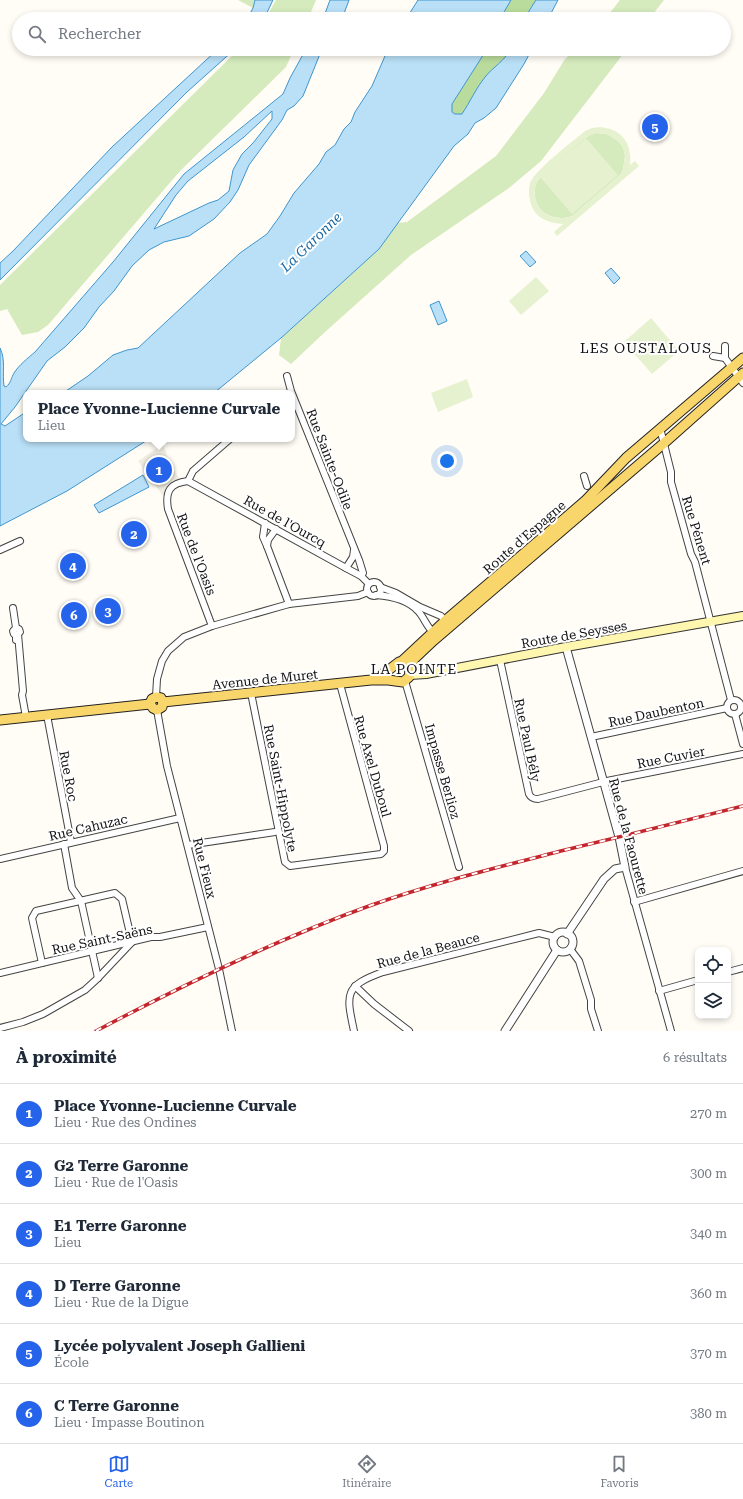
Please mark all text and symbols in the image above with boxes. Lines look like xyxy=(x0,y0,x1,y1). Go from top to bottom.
search box xyxy=(12,12,731,56)
icon: search xyxy=(26,23,48,45)
text: Rechercher xyxy=(58,25,141,43)
pin: 5 xyxy=(642,112,668,142)
water label: La Garonne xyxy=(277,209,345,276)
district label: LES OUSTALOUS xyxy=(580,340,712,356)
popup xyxy=(23,390,295,442)
text: Place Yvonne-Lucienne Curvale xyxy=(38,400,280,418)
street label: Rue Sainte-Odile xyxy=(303,407,356,512)
text: Lieu xyxy=(38,418,65,433)
your location xyxy=(437,451,457,471)
pin: 1 xyxy=(146,455,172,485)
street label: Rue de l'Ourcq xyxy=(241,493,329,551)
street label: Rue Pénent xyxy=(679,494,714,567)
street label: Route d'Espagne xyxy=(480,498,569,577)
street label: Rue de l'Oasis xyxy=(174,511,219,597)
pin: 2 xyxy=(121,519,147,549)
pin: 4 xyxy=(60,551,86,581)
pin: 3 xyxy=(95,596,121,626)
pin: 6 xyxy=(61,600,87,630)
street label: Route de Seysses xyxy=(520,618,628,651)
district label: LA POINTE xyxy=(371,661,457,677)
street label: Avenue de Muret xyxy=(211,666,319,693)
street label: Rue Daubenton xyxy=(607,695,706,730)
street label: Rue Paul Bély xyxy=(511,697,544,784)
street label: Rue Axel Duboul xyxy=(351,714,394,819)
street label: Impasse Berlioz xyxy=(422,722,463,820)
street label: Rue Saint-Hippolyte xyxy=(261,723,300,853)
street label: Rue Cuvier xyxy=(636,743,707,771)
street label: Rue Roc xyxy=(56,749,81,803)
street label: Rue de la Faourette xyxy=(606,776,651,896)
street label: Rue Cahuzac xyxy=(47,811,129,844)
street label: Rue Fieux xyxy=(190,836,219,901)
street label: Rue Saint-Saëns xyxy=(50,922,154,957)
street label: Rue de la Beauce xyxy=(375,930,481,971)
map controls xyxy=(695,947,731,1019)
button: locate xyxy=(695,947,731,983)
button: layers xyxy=(695,983,731,1019)
text: À proximité xyxy=(16,1047,117,1067)
text: 6 résultats xyxy=(663,1050,727,1065)
text: Place Yvonne-Lucienne Curvale xyxy=(54,1097,296,1115)
text: 1 xyxy=(25,1106,33,1121)
text: 270 m xyxy=(690,1106,727,1121)
text: Lieu · Rue des Ondines xyxy=(54,1115,196,1130)
text: G2 Terre Garonne xyxy=(54,1157,188,1175)
text: 2 xyxy=(25,1166,33,1181)
text: 300 m xyxy=(690,1166,727,1181)
text: Lieu · Rue de l'Oasis xyxy=(54,1175,178,1190)
text: E1 Terre Garonne xyxy=(54,1217,187,1235)
text: 3 xyxy=(25,1226,33,1241)
text: 340 m xyxy=(690,1226,727,1241)
text: Lieu xyxy=(54,1235,81,1250)
text: D Terre Garonne xyxy=(54,1277,180,1295)
text: 4 xyxy=(25,1286,33,1301)
text: 360 m xyxy=(690,1286,727,1301)
text: Lieu · Rue de la Digue xyxy=(54,1295,189,1310)
text: Lycée polyvalent Joseph Gallieni xyxy=(54,1337,305,1355)
text: 5 xyxy=(25,1346,33,1361)
text: 370 m xyxy=(690,1346,727,1361)
text: École xyxy=(54,1355,89,1370)
text: C Terre Garonne xyxy=(54,1397,179,1415)
text: 6 xyxy=(25,1406,33,1421)
text: 380 m xyxy=(690,1406,727,1421)
text: Lieu · Impasse Boutinon xyxy=(54,1415,205,1430)
tab: Carte xyxy=(105,1453,133,1490)
tab: Itinéraire xyxy=(342,1453,391,1490)
tab: Favoris xyxy=(600,1453,638,1490)

